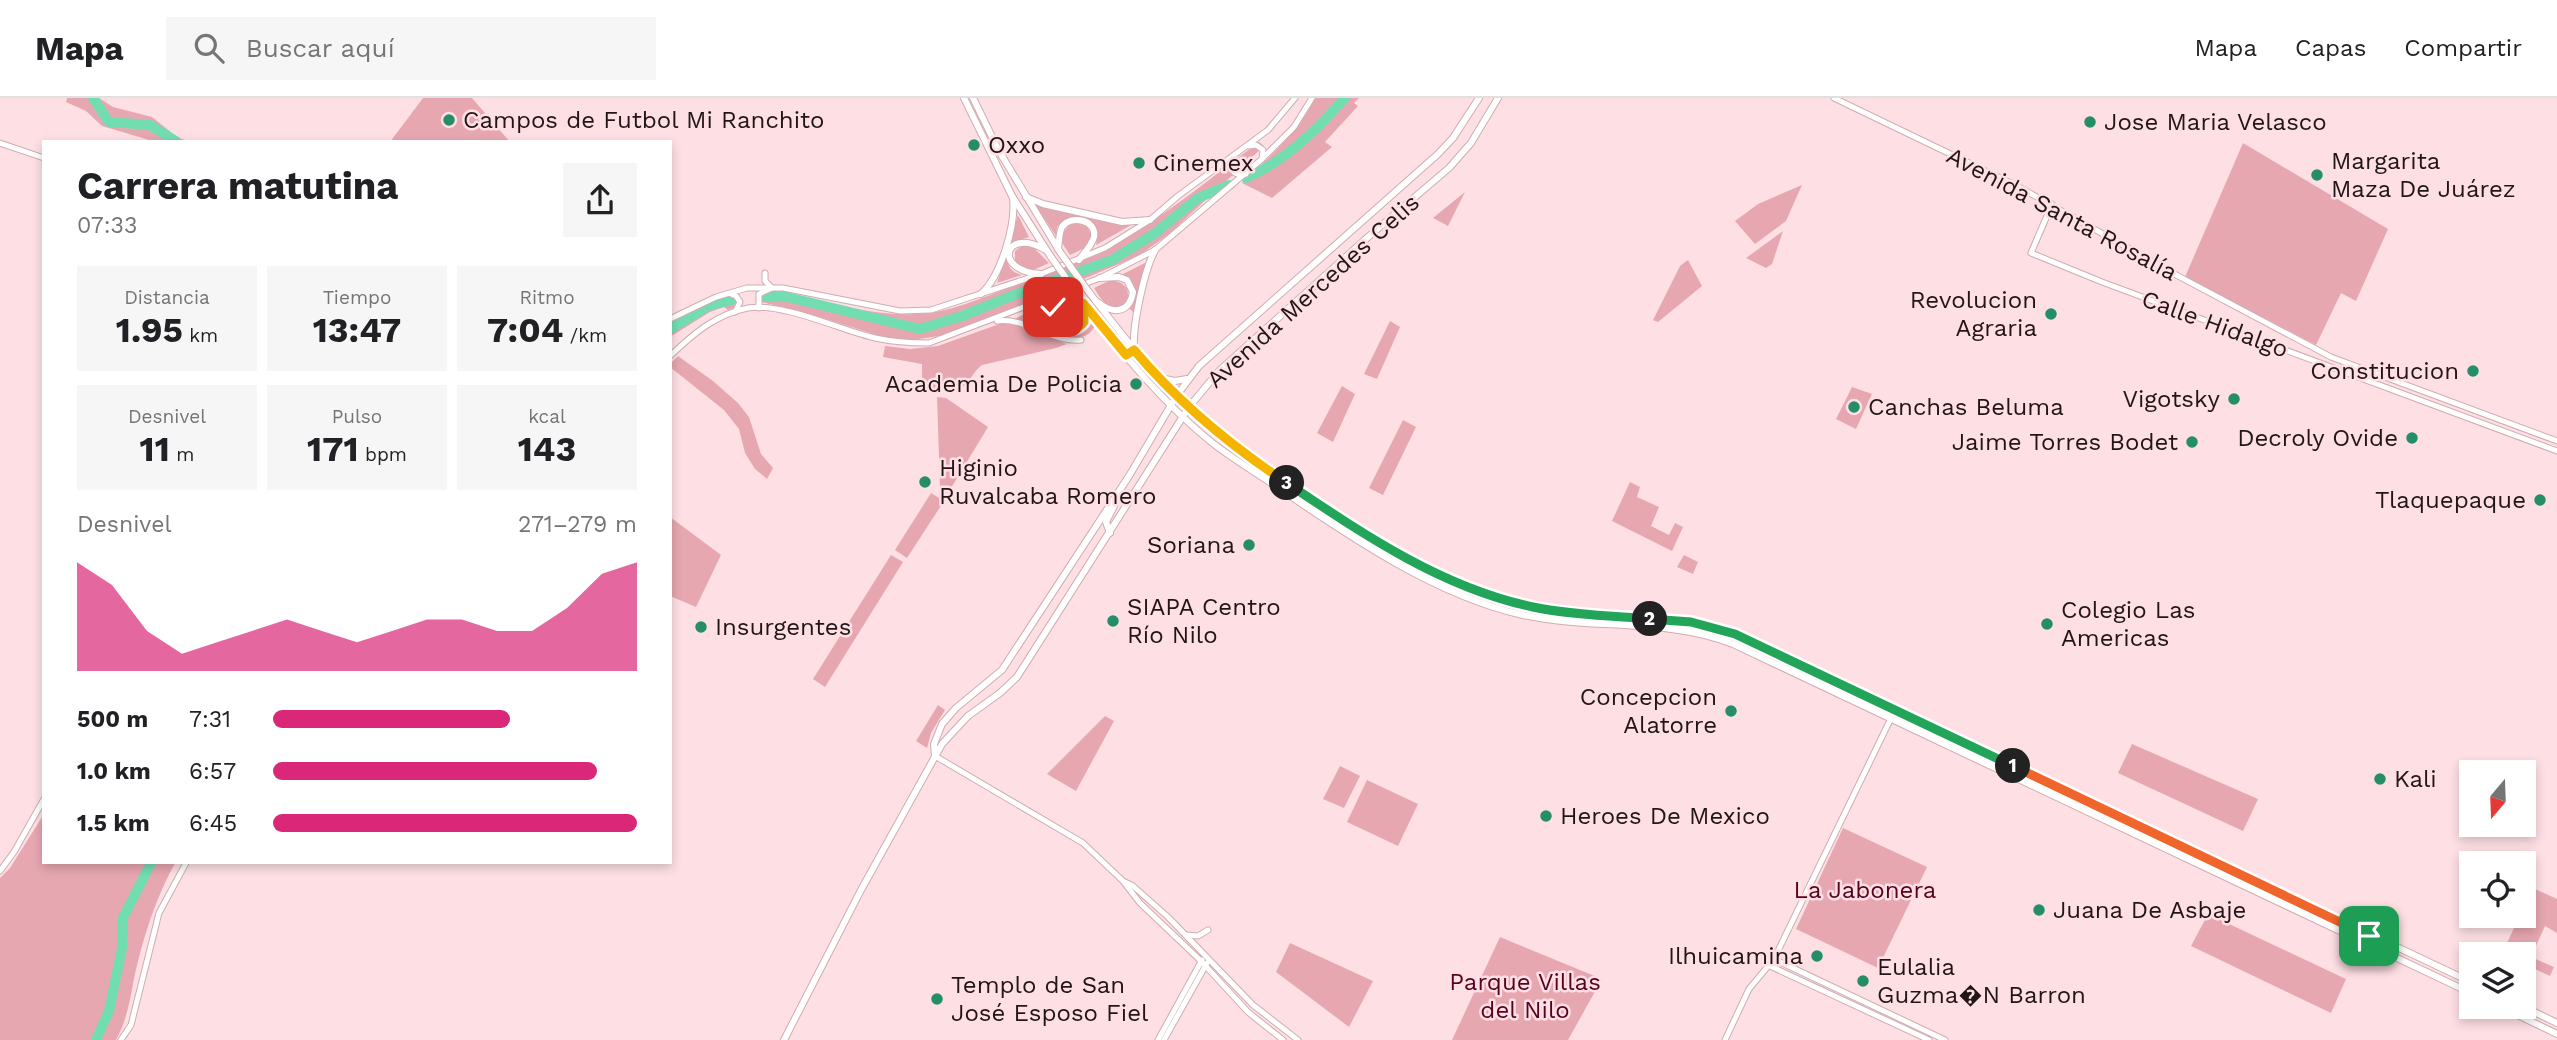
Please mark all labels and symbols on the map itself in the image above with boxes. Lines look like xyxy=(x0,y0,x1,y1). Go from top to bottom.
place label: Campos de Futbol Mi Ranchito xyxy=(463,106,825,134)
place label: Jose Maria Velasco xyxy=(2104,108,2327,136)
marker: Campos de Futbol Mi Ranchito xyxy=(441,112,457,128)
marker: Jose Maria Velasco xyxy=(2082,114,2098,130)
place label: Oxxo xyxy=(988,131,1045,159)
marker: Oxxo xyxy=(966,137,982,153)
street label: Avenida Santa Rosalía xyxy=(1942,141,2182,287)
place label: Margarita Maza De Juárez xyxy=(2331,147,2516,203)
place label: Cinemex xyxy=(1153,149,1254,177)
marker: Cinemex xyxy=(1131,155,1147,171)
marker: Margarita Maza De Juárez xyxy=(2309,167,2325,183)
street label: Avenida Mercedes Celis xyxy=(1201,188,1425,394)
pin xyxy=(1023,277,1083,337)
street label: Calle Hidalgo xyxy=(2138,285,2292,363)
place label: Revolucion Agraria xyxy=(1910,286,2037,342)
marker: Revolucion Agraria xyxy=(2043,306,2059,322)
place label: Constitucion xyxy=(2310,357,2459,385)
marker: Constitucion xyxy=(2465,363,2481,379)
place label: Academia De Policia xyxy=(885,370,1122,398)
marker: Academia De Policia xyxy=(1128,376,1144,392)
place label: Vigotsky xyxy=(2122,385,2221,413)
marker: Vigotsky xyxy=(2226,391,2242,407)
place label: Canchas Beluma xyxy=(1868,393,2064,421)
marker: Canchas Beluma xyxy=(1846,399,1862,415)
place label: Decroly Ovide xyxy=(2237,424,2398,452)
place label: Jaime Torres Bodet xyxy=(1952,428,2178,456)
marker: Decroly Ovide xyxy=(2404,430,2420,446)
marker: Jaime Torres Bodet xyxy=(2184,434,2200,450)
place label: Higinio Ruvalcaba Romero xyxy=(939,454,1156,510)
pin: 3 xyxy=(1270,466,1304,500)
marker: Higinio Ruvalcaba Romero xyxy=(917,474,933,490)
place label: Tlaquepaque xyxy=(2375,486,2526,514)
marker: Tlaquepaque xyxy=(2532,492,2548,508)
place label: Soriana xyxy=(1147,531,1235,559)
marker: Soriana xyxy=(1241,537,1257,553)
place label: SIAPA Centro Río Nilo xyxy=(1127,593,1281,649)
place label: Colegio Las Americas xyxy=(2061,596,2195,652)
pin: 2 xyxy=(1632,602,1668,636)
place label: Insurgentes xyxy=(715,613,851,641)
marker: SIAPA Centro Río Nilo xyxy=(1105,613,1121,629)
marker: Colegio Las Americas xyxy=(2039,616,2055,632)
marker: Insurgentes xyxy=(693,619,709,635)
place label: Concepcion Alatorre xyxy=(1580,683,1717,739)
marker: Concepcion Alatorre xyxy=(1723,703,1739,719)
pin: 1 xyxy=(1996,748,2030,784)
north arrow xyxy=(2459,760,2536,836)
place label: Kali xyxy=(2394,765,2437,793)
marker: Kali xyxy=(2372,771,2388,787)
place label: Heroes De Mexico xyxy=(1560,802,1770,830)
marker: Heroes De Mexico xyxy=(1538,808,1554,824)
park label: La Jabonera xyxy=(1794,876,1936,904)
place label: Juana De Asbaje xyxy=(2053,896,2246,924)
marker: Juana De Asbaje xyxy=(2031,902,2047,918)
pin xyxy=(2339,906,2399,966)
place label: Ilhuicamina xyxy=(1668,942,1803,970)
marker: Ilhuicamina xyxy=(1809,948,1825,964)
place label: Eulalia Guzma�N Barron xyxy=(1877,953,2086,1009)
park label: Parque Villas del Nilo xyxy=(1449,968,1601,1024)
place label: Templo de San José Esposo Fiel xyxy=(951,971,1149,1027)
marker: Eulalia Guzma�N Barron xyxy=(1855,973,1871,989)
marker: Templo de San José Esposo Fiel xyxy=(929,991,945,1007)

